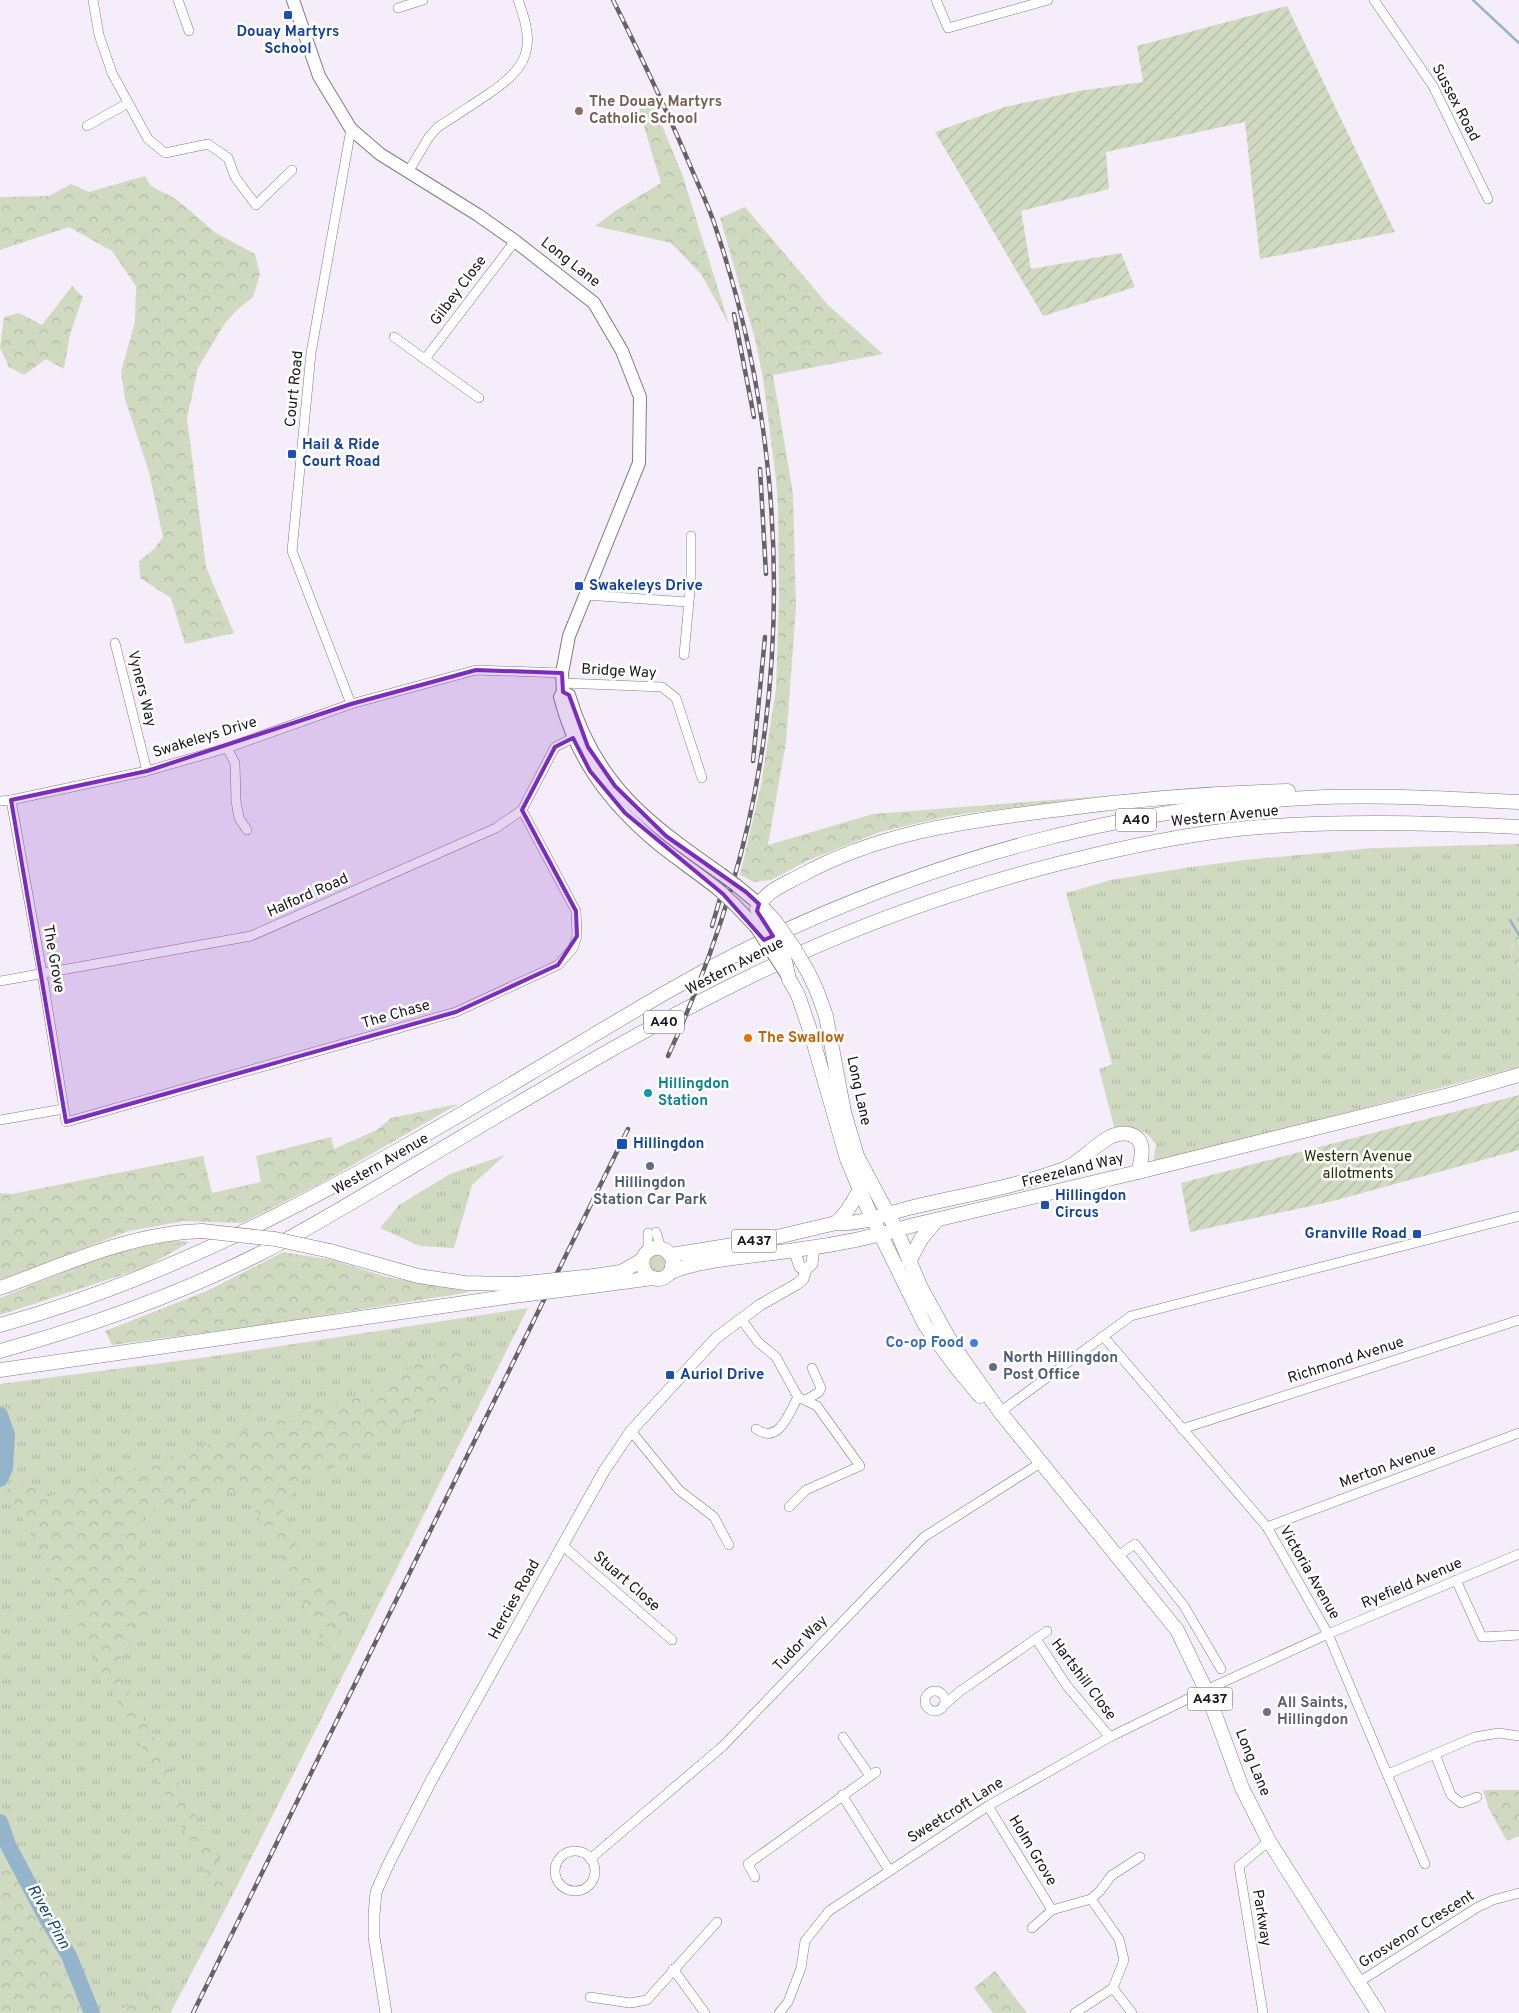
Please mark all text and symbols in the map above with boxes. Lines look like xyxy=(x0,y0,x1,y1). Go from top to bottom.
marker: Douay Martyrs School xyxy=(282,9,294,21)
place label: Douay Martyrs School xyxy=(237,23,339,59)
street label: Sussex Road xyxy=(1427,61,1483,145)
place label: The Douay Martyrs Catholic School xyxy=(589,93,722,129)
marker: The Douay Martyrs Catholic School xyxy=(573,105,585,117)
street label: Long Lane xyxy=(536,234,604,292)
street label: Gilbey Close xyxy=(427,252,491,330)
street label: Court Road xyxy=(282,350,308,428)
place label: Hail & Ride Court Road xyxy=(302,436,380,472)
marker: Hail & Ride Court Road xyxy=(286,448,298,460)
place label: Swakeleys Drive xyxy=(589,577,703,596)
marker: Swakeleys Drive xyxy=(573,580,585,592)
street label: Vyners Way xyxy=(122,649,160,729)
street label: Bridge Way xyxy=(581,661,657,683)
street label: Swakeleys Drive xyxy=(151,713,259,763)
street label: Western Avenue xyxy=(1170,802,1280,832)
road number: A40 xyxy=(1116,808,1156,832)
street label: Halford Road xyxy=(264,870,352,922)
street label: The Grove xyxy=(38,923,68,995)
street label: Western Avenue xyxy=(683,934,787,1000)
street label: The Chase xyxy=(360,996,432,1034)
road number: A40 xyxy=(644,1010,684,1034)
place label: The Swallow xyxy=(758,1029,845,1048)
marker: The Swallow xyxy=(742,1032,754,1044)
street label: Long Lane xyxy=(841,1055,875,1127)
place label: Hillingdon Station xyxy=(658,1075,729,1111)
marker: Hillingdon Station xyxy=(642,1087,654,1099)
street label: Western Avenue xyxy=(329,1130,433,1200)
place label: Hillingdon xyxy=(633,1135,704,1154)
marker: Hillingdon xyxy=(615,1137,629,1151)
park label: Western Avenue allotments xyxy=(1304,1148,1412,1184)
street label: Freezeland Way xyxy=(1020,1149,1126,1193)
marker: Hillingdon Station Car Park xyxy=(644,1160,656,1172)
place label: Hillingdon Station Car Park xyxy=(593,1174,707,1210)
place label: Hillingdon Circus xyxy=(1055,1187,1126,1223)
marker: Hillingdon Circus xyxy=(1039,1199,1051,1211)
place label: Granville Road xyxy=(1305,1225,1407,1244)
marker: Granville Road xyxy=(1411,1228,1423,1240)
road number: A437 xyxy=(732,1230,776,1252)
street label: Richmond Avenue xyxy=(1285,1333,1407,1389)
place label: Co-op Food xyxy=(885,1334,964,1353)
marker: Co-op Food xyxy=(968,1337,980,1349)
place label: North Hillingdon Post Office xyxy=(1003,1349,1118,1385)
marker: North Hillingdon Post Office xyxy=(987,1361,999,1373)
place label: Auriol Drive xyxy=(680,1366,764,1385)
marker: Auriol Drive xyxy=(664,1369,676,1381)
street label: Merton Avenue xyxy=(1337,1441,1439,1493)
street label: Victoria Avenue xyxy=(1274,1523,1344,1623)
street label: Stuart Close xyxy=(589,1548,663,1616)
street label: Ryefield Avenue xyxy=(1359,1554,1465,1614)
street label: Hercies Road xyxy=(485,1557,545,1643)
street label: Tudor Way xyxy=(770,1612,832,1676)
street label: Hartshill Close xyxy=(1046,1635,1120,1725)
road number: A437 xyxy=(1188,1688,1232,1710)
place label: All Saints, Hillingdon xyxy=(1277,1694,1348,1730)
marker: All Saints, Hillingdon xyxy=(1261,1706,1273,1718)
street label: Long Lane xyxy=(1230,1727,1274,1799)
street label: Sweetcroft Lane xyxy=(905,1774,1007,1848)
street label: Holm Grove xyxy=(1004,1812,1060,1890)
water label: River Pinn xyxy=(22,1881,74,1953)
street label: Grosvenor Crescent xyxy=(1356,1887,1478,1973)
street label: Parkway xyxy=(1247,1888,1275,1948)

